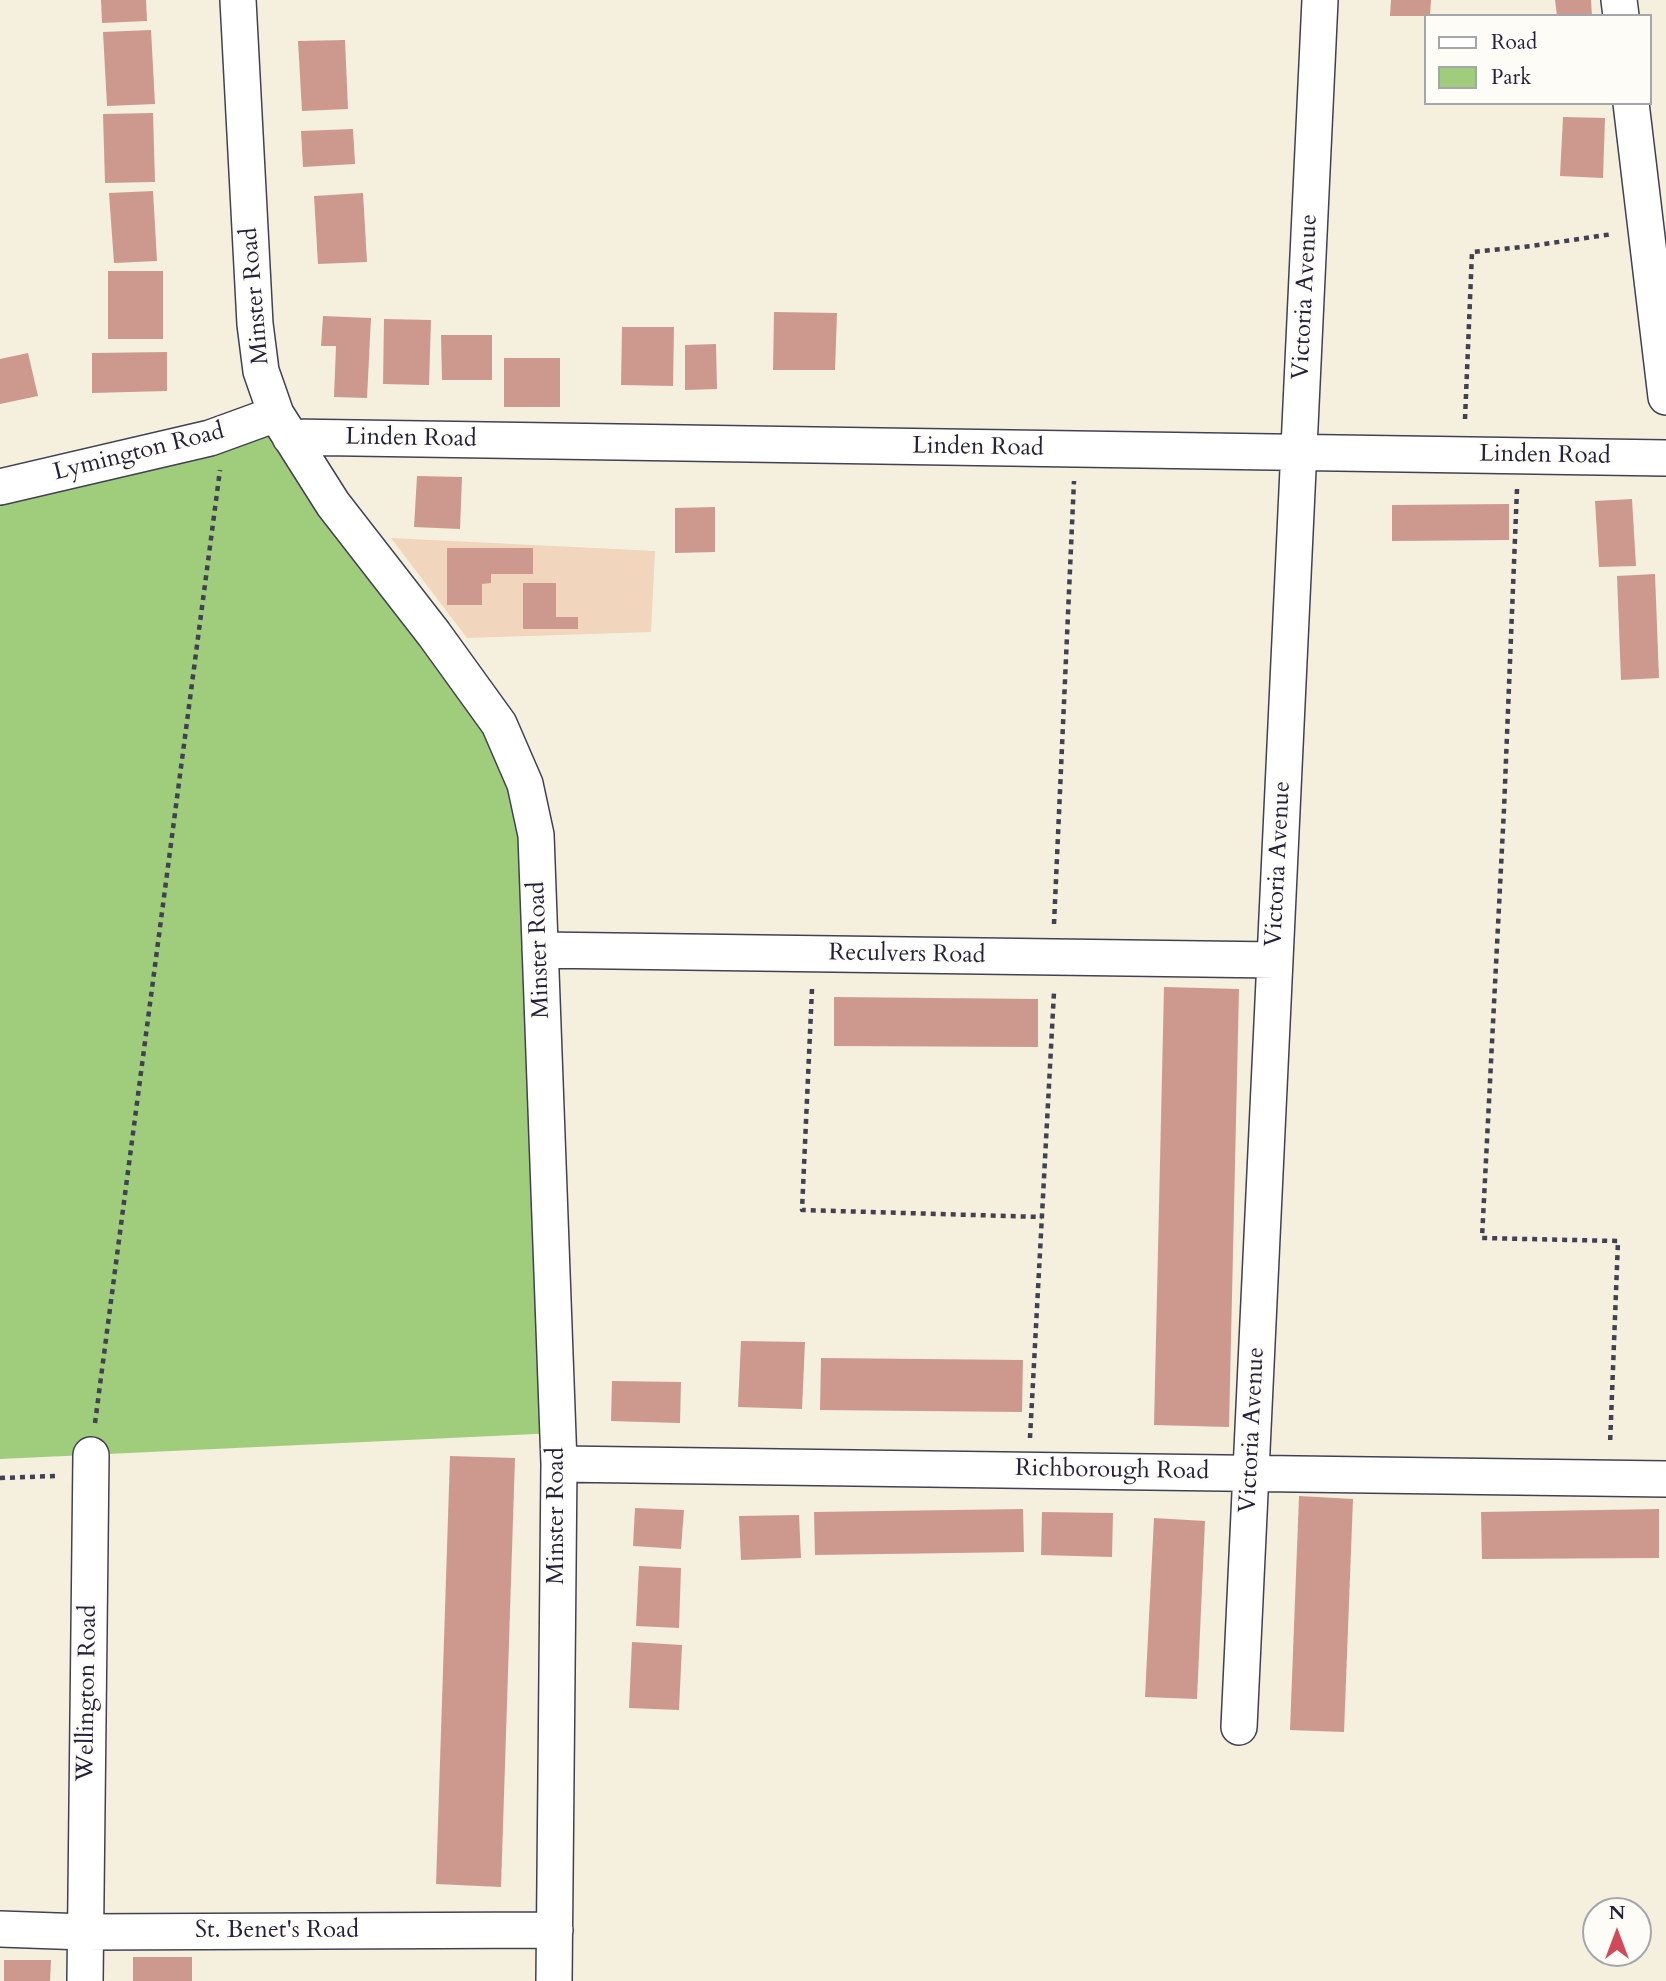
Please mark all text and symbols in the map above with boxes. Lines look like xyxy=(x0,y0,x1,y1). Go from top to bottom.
legend xyxy=(1424,14,1652,105)
text: Road xyxy=(1491,28,1537,57)
text: Park xyxy=(1491,63,1531,92)
street label: Victoria Avenue xyxy=(1287,213,1325,381)
street label: Minster Road xyxy=(236,226,276,366)
street label: Lymington Road xyxy=(51,418,227,488)
street label: Linden Road xyxy=(345,423,477,455)
street label: Linden Road xyxy=(912,432,1044,464)
street label: Linden Road xyxy=(1479,440,1611,472)
street label: Victoria Avenue xyxy=(1260,780,1298,948)
street label: Minster Road xyxy=(523,881,557,1019)
street label: Reculvers Road xyxy=(828,939,986,971)
street label: Victoria Avenue xyxy=(1234,1346,1272,1514)
street label: Minster Road xyxy=(543,1447,571,1585)
street label: Richborough Road xyxy=(1015,1455,1209,1487)
street label: Wellington Road xyxy=(72,1604,104,1782)
north arrow xyxy=(1582,1897,1652,1967)
text: N xyxy=(1609,1900,1625,1926)
street label: St. Benet's Road xyxy=(195,1917,359,1945)

